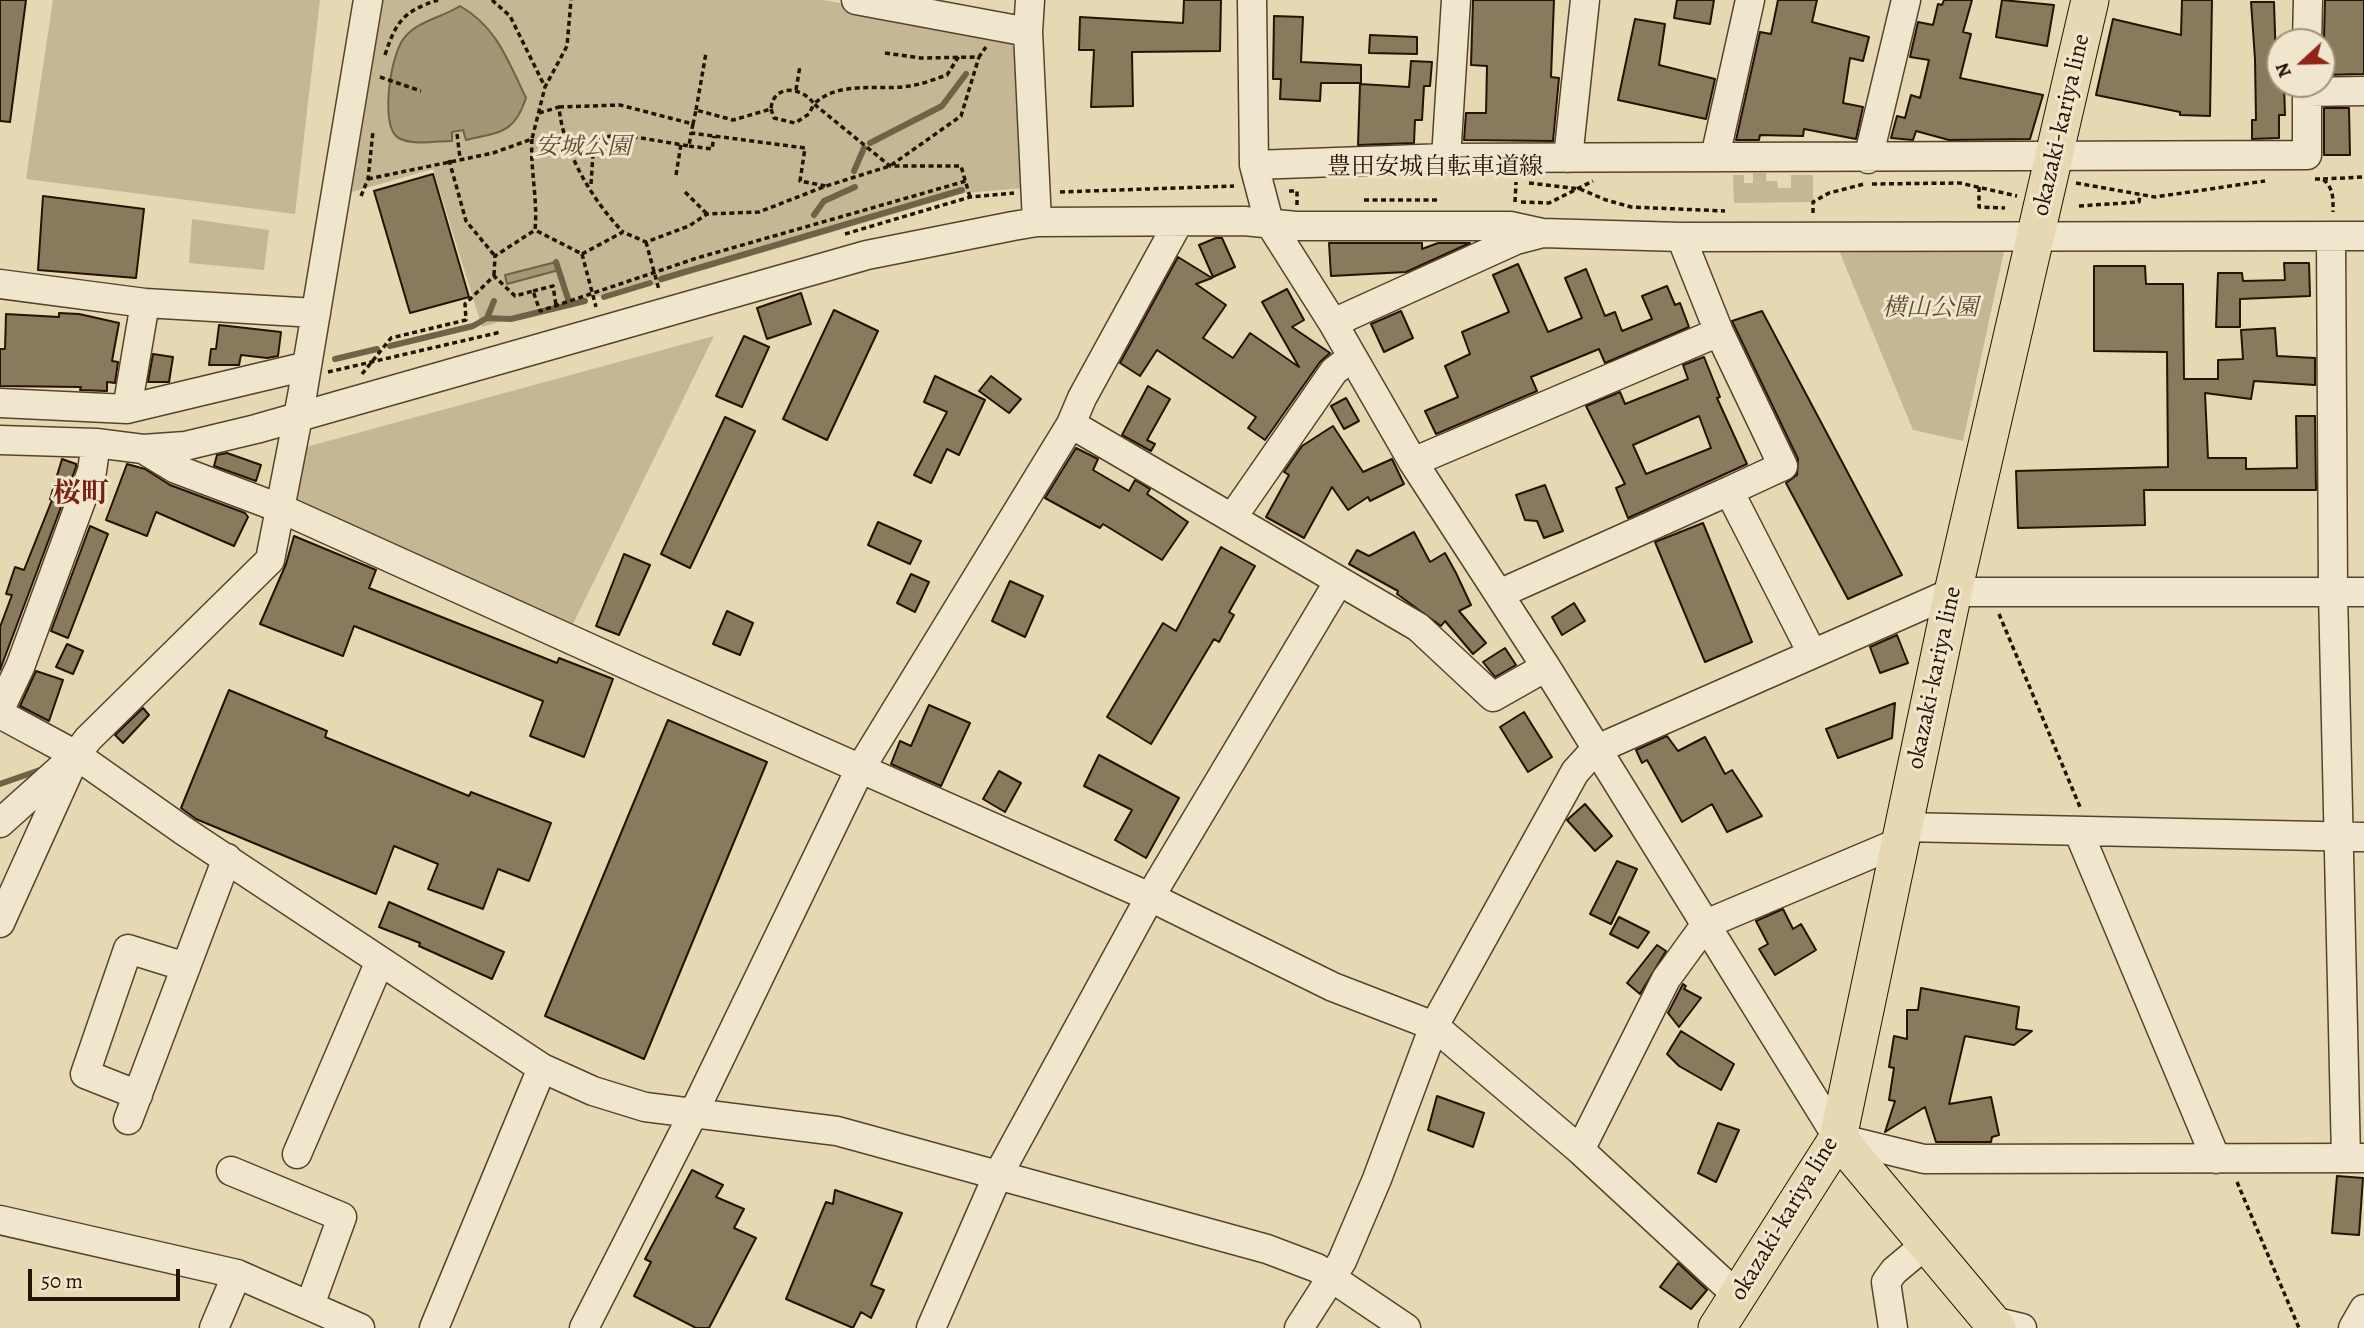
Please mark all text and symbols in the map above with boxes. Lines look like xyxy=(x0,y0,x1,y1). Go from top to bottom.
north arrow xyxy=(2266,28,2336,98)
street label: okazaki-kariya line xyxy=(2027,31,2097,219)
text: N xyxy=(2269,59,2298,81)
park label: 安城公園 xyxy=(535,134,631,162)
street label: 豊田安城自転車道線 xyxy=(1327,154,1543,182)
park label: 横山公園 xyxy=(1882,295,1978,323)
district label: 桜町 xyxy=(53,478,109,512)
street label: okazaki-kariya line xyxy=(1902,584,1968,772)
street label: okazaki-kariya line xyxy=(1725,1132,1845,1306)
scale bar xyxy=(32,1254,184,1298)
text: 50 m xyxy=(41,1267,83,1295)

